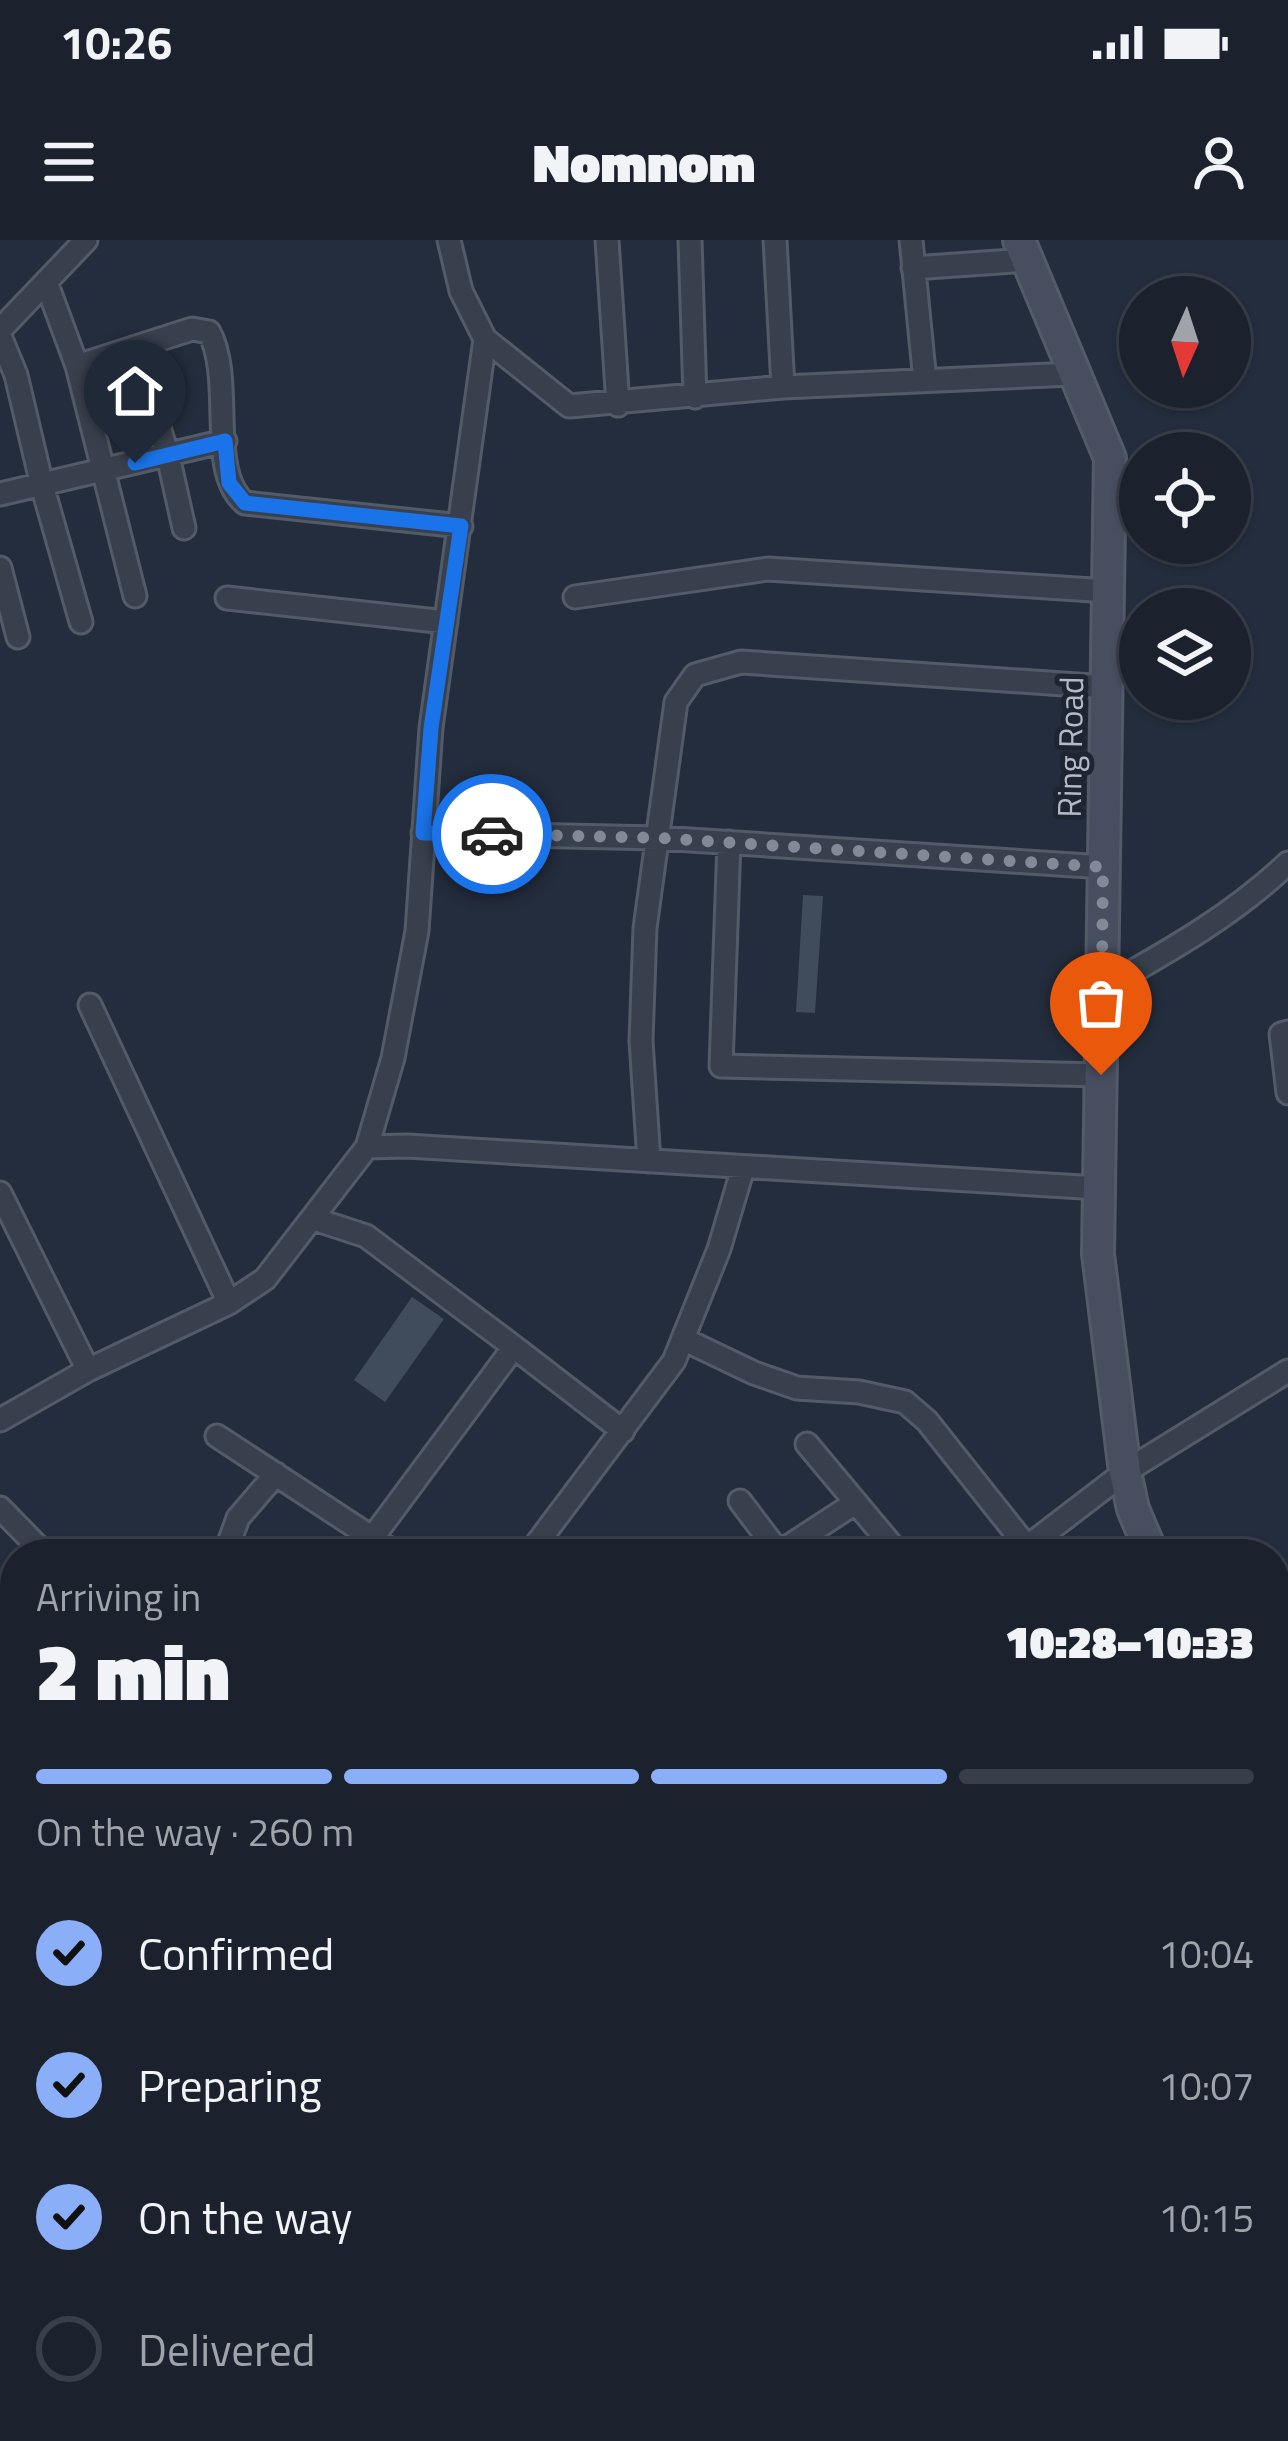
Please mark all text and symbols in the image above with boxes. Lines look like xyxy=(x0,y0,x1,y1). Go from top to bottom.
text: 10:26 xyxy=(60,8,172,76)
text: Nomnom xyxy=(533,121,755,203)
icon: menu xyxy=(36,129,102,195)
icon: person xyxy=(1186,129,1252,195)
north arrow xyxy=(1119,276,1251,408)
map controls xyxy=(1119,276,1251,720)
pin xyxy=(84,340,186,463)
icon: home xyxy=(102,358,168,424)
button: locate xyxy=(1119,432,1251,564)
button: layers xyxy=(1119,588,1251,720)
street label: Ring Road xyxy=(1044,676,1096,818)
courier xyxy=(432,774,552,894)
icon: car xyxy=(459,801,525,867)
pin xyxy=(1050,952,1152,1075)
icon: bag xyxy=(1068,970,1134,1036)
text: Arriving in xyxy=(36,1567,201,1626)
text: 10:28–10:33 xyxy=(1005,1607,1254,1675)
text: 2 min xyxy=(36,1612,230,1730)
text: On the way · 260 m xyxy=(36,1802,354,1861)
text: Confirmed xyxy=(138,1919,334,1987)
icon: check xyxy=(36,1920,102,1986)
text: 10:04 xyxy=(1158,1924,1254,1983)
text: Preparing xyxy=(138,2051,322,2119)
icon: check xyxy=(36,2052,102,2118)
text: 10:07 xyxy=(1158,2056,1254,2115)
text: On the way xyxy=(138,2183,352,2251)
icon: check xyxy=(36,2184,102,2250)
text: 10:15 xyxy=(1158,2188,1254,2247)
text: Delivered xyxy=(138,2315,316,2383)

